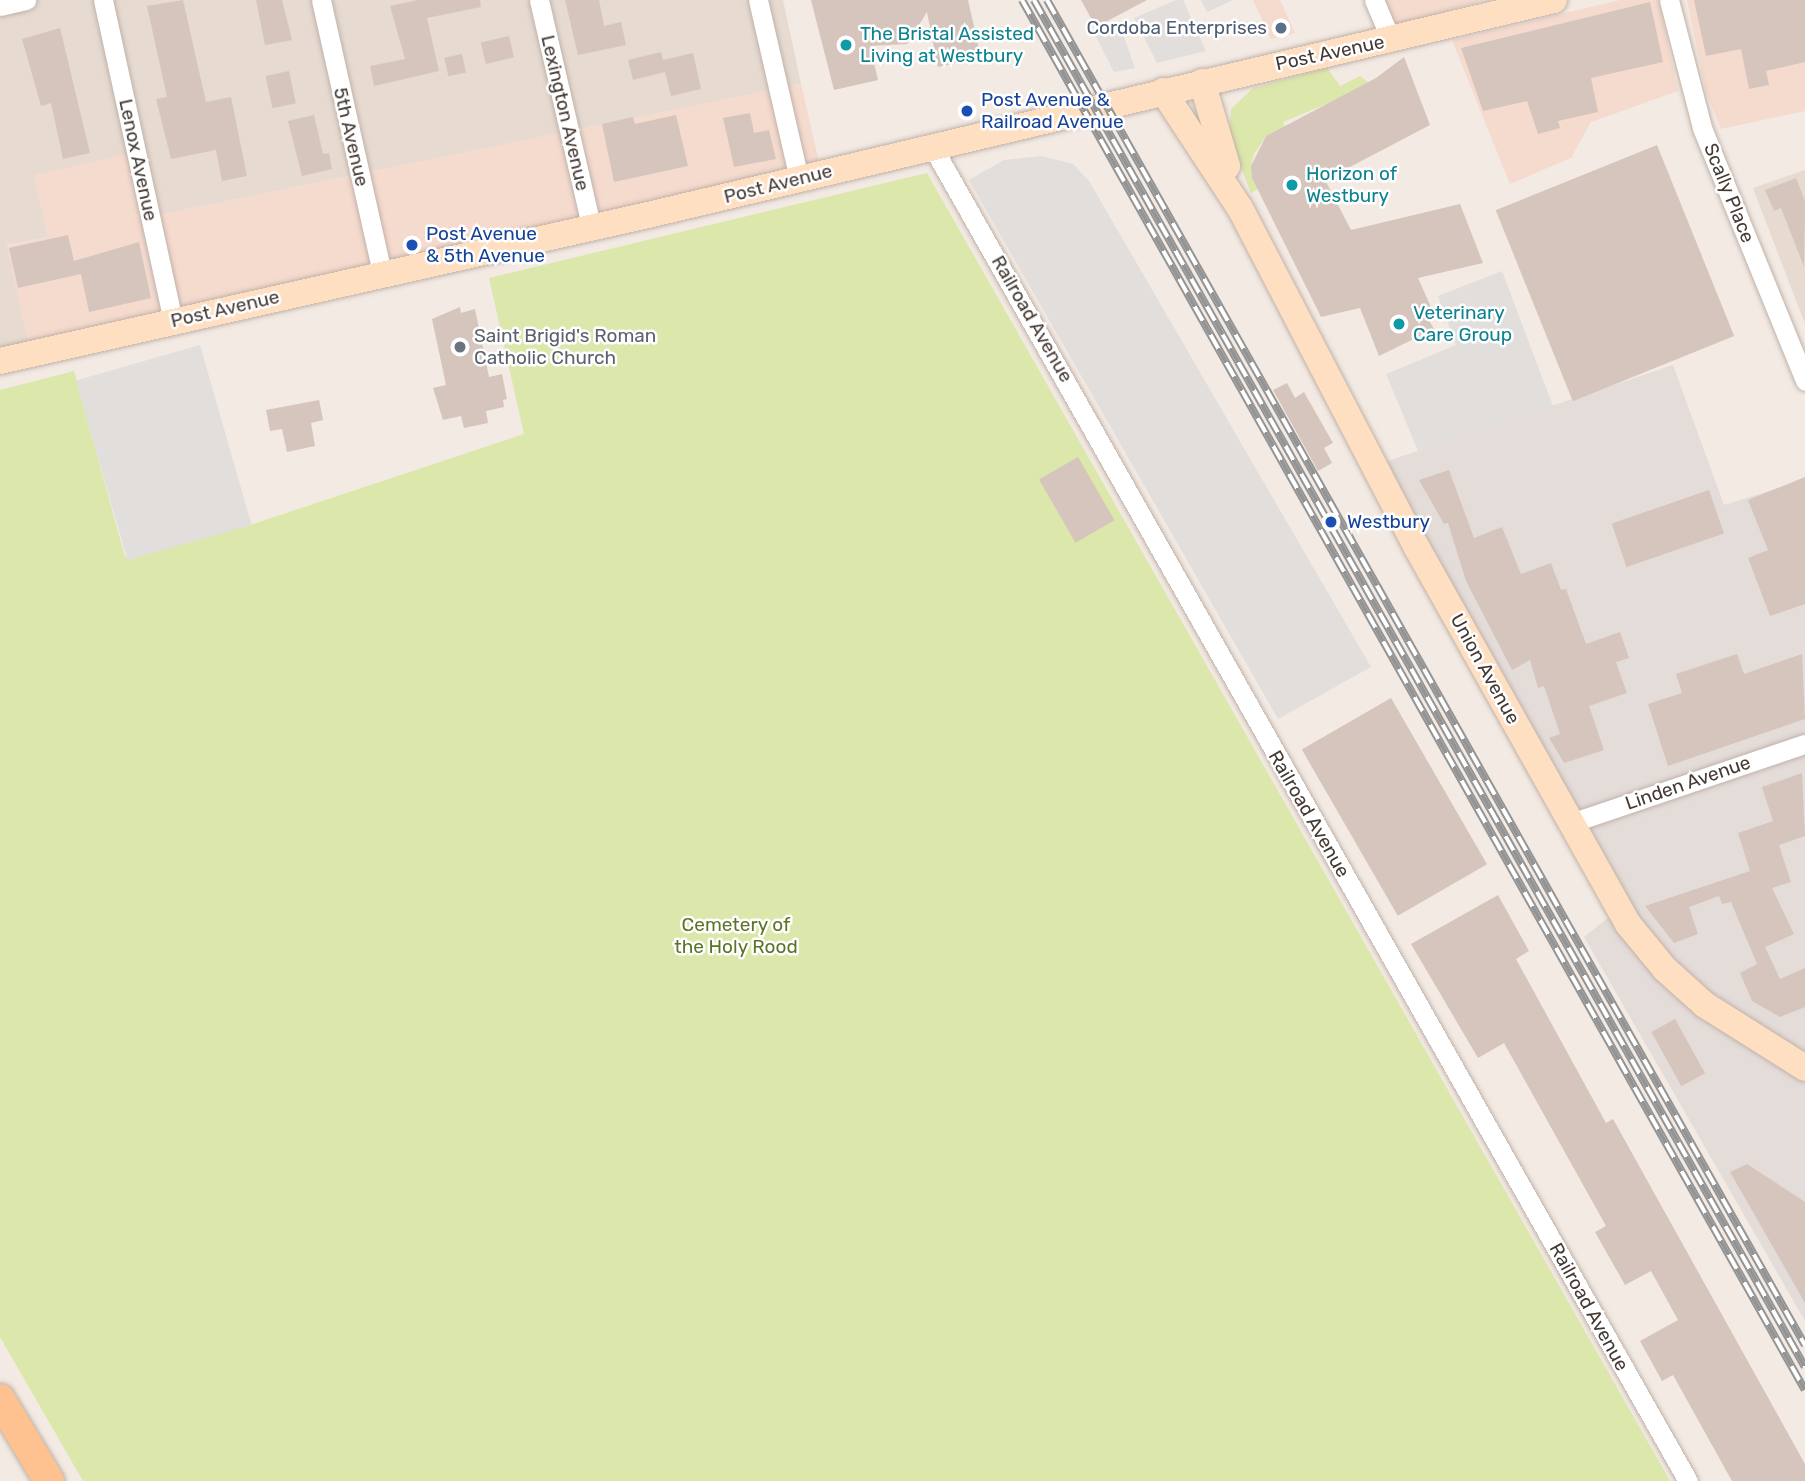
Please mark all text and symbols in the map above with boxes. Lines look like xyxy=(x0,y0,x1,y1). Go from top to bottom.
place label: Cordoba Enterprises xyxy=(1086,17,1267,39)
marker: Cordoba Enterprises xyxy=(1273,20,1289,36)
place label: The Bristal Assisted Living at Westbury xyxy=(860,23,1035,67)
street label: Post Avenue xyxy=(1273,30,1387,76)
street label: Lexington Avenue xyxy=(536,33,594,193)
marker: The Bristal Assisted Living at Westbury xyxy=(838,37,854,53)
street label: 5th Avenue xyxy=(328,85,374,189)
place label: Post Avenue & Railroad Avenue xyxy=(981,89,1124,133)
street label: Lenox Avenue xyxy=(114,97,162,223)
marker: Post Avenue & Railroad Avenue xyxy=(959,103,975,119)
street label: Scally Place xyxy=(1699,140,1759,246)
street label: Post Avenue xyxy=(721,159,835,209)
place label: Horizon of Westbury xyxy=(1306,163,1397,207)
marker: Horizon of Westbury xyxy=(1284,177,1300,193)
place label: Post Avenue & 5th Avenue xyxy=(426,223,545,267)
marker: Post Avenue & 5th Avenue xyxy=(404,237,420,253)
street label: Railroad Avenue xyxy=(986,251,1078,387)
street label: Post Avenue xyxy=(168,285,282,333)
place label: Veterinary Care Group xyxy=(1413,302,1512,346)
marker: Veterinary Care Group xyxy=(1391,316,1407,332)
place label: Saint Brigid's Roman Catholic Church xyxy=(474,325,656,369)
marker: Saint Brigid's Roman Catholic Church xyxy=(452,339,468,355)
place label: Westbury xyxy=(1347,511,1430,533)
marker: Westbury xyxy=(1321,512,1341,532)
street label: Union Avenue xyxy=(1445,610,1525,728)
street label: Railroad Avenue xyxy=(1263,746,1355,882)
street label: Linden Avenue xyxy=(1622,751,1754,815)
park label: Cemetery of the Holy Rood xyxy=(674,914,798,958)
street label: Railroad Avenue xyxy=(1544,1239,1634,1375)

